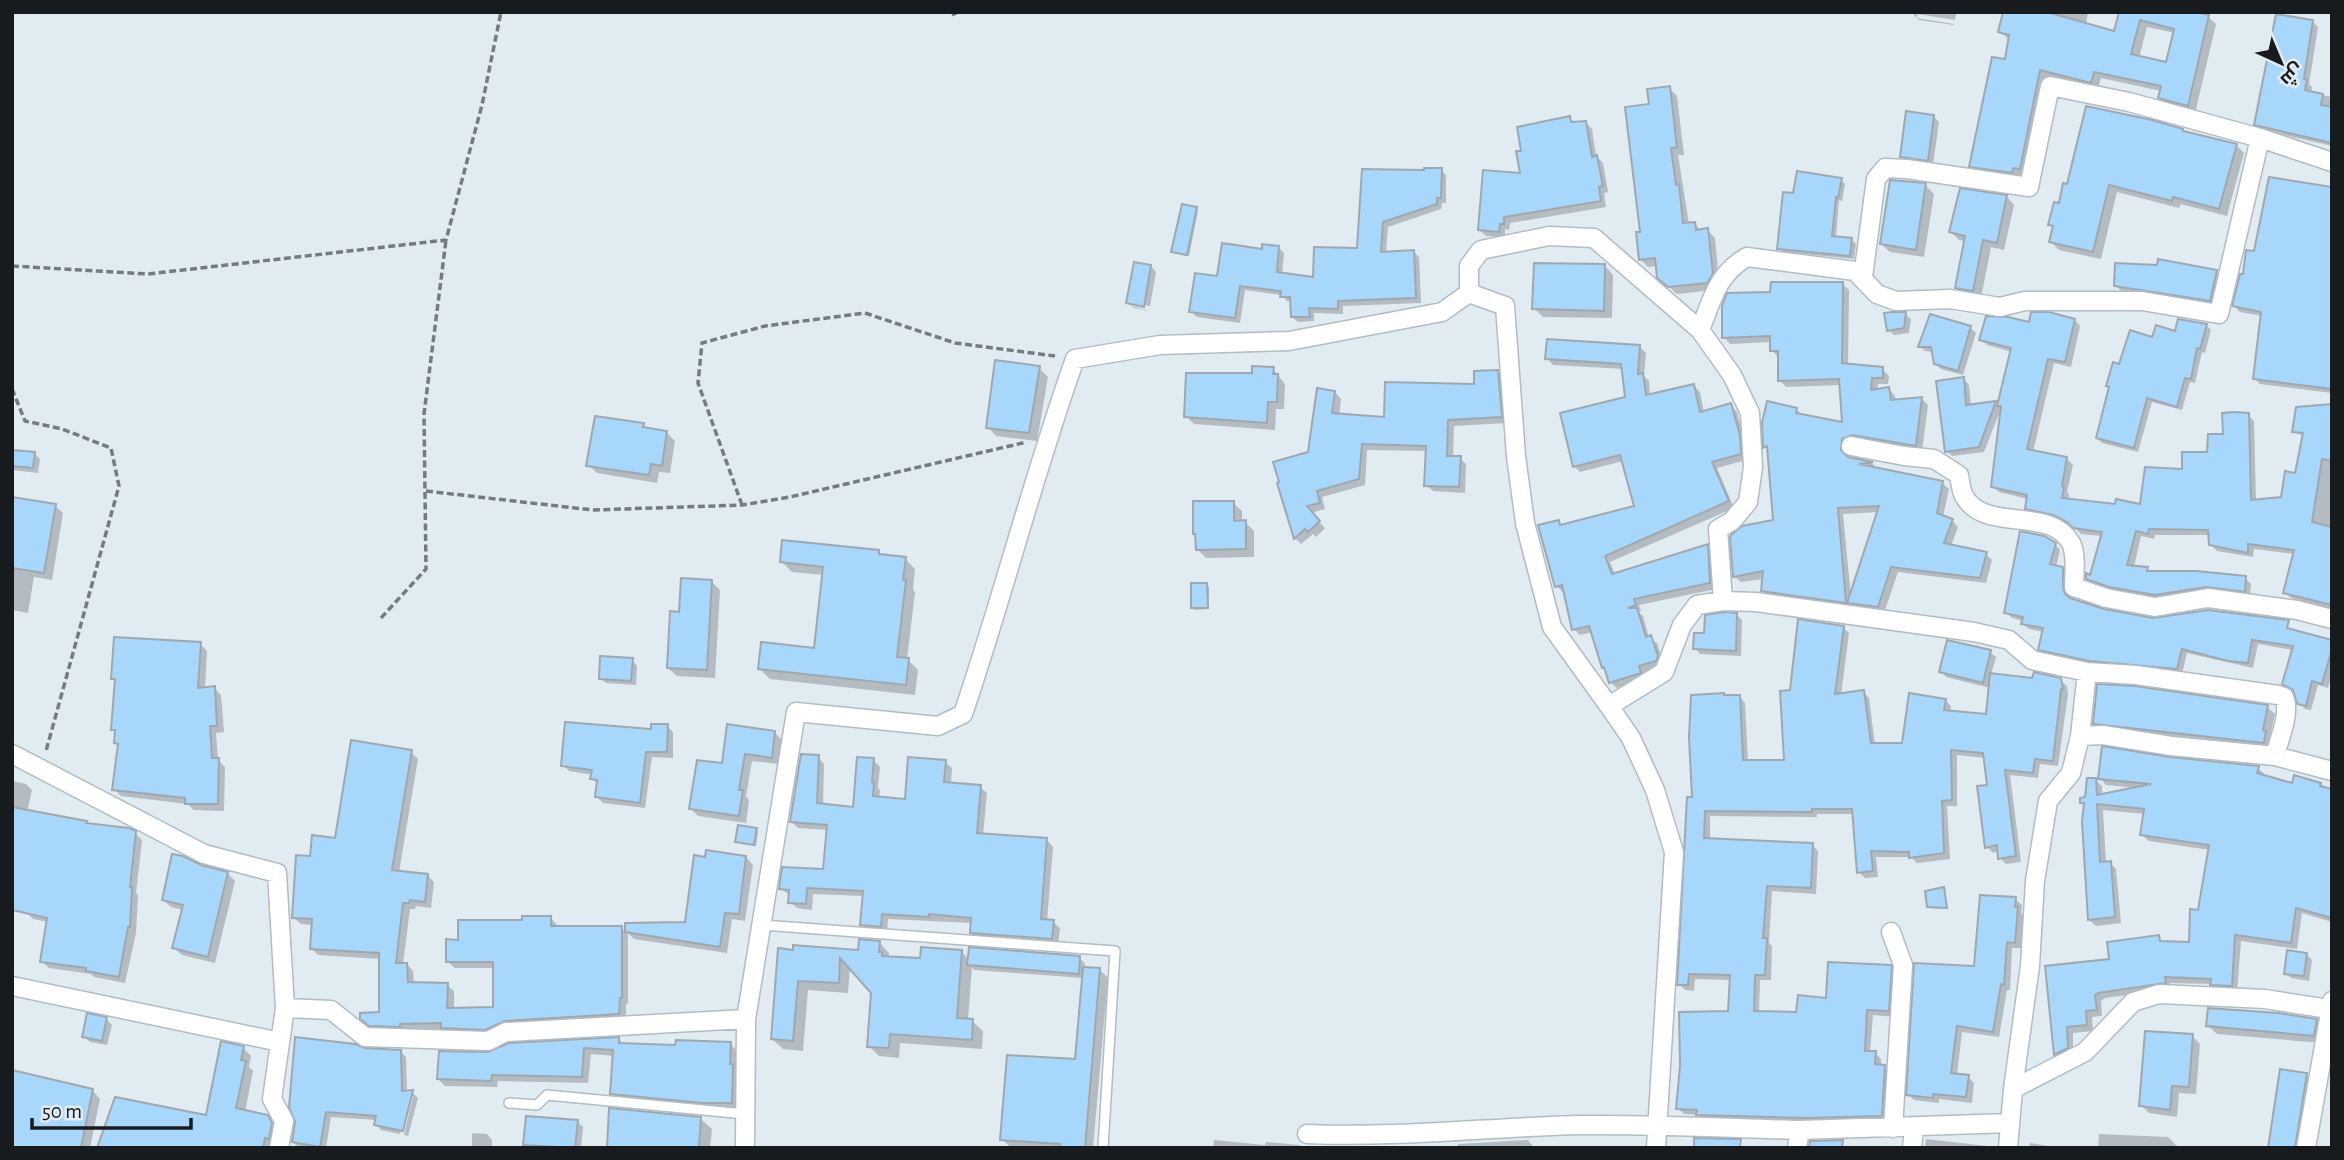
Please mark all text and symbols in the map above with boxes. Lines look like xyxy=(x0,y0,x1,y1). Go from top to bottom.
north arrow xyxy=(2246,28,2316,98)
text: ش xyxy=(2276,58,2308,90)
scale bar xyxy=(32,1086,191,1130)
text: 50 m xyxy=(42,1101,82,1122)

